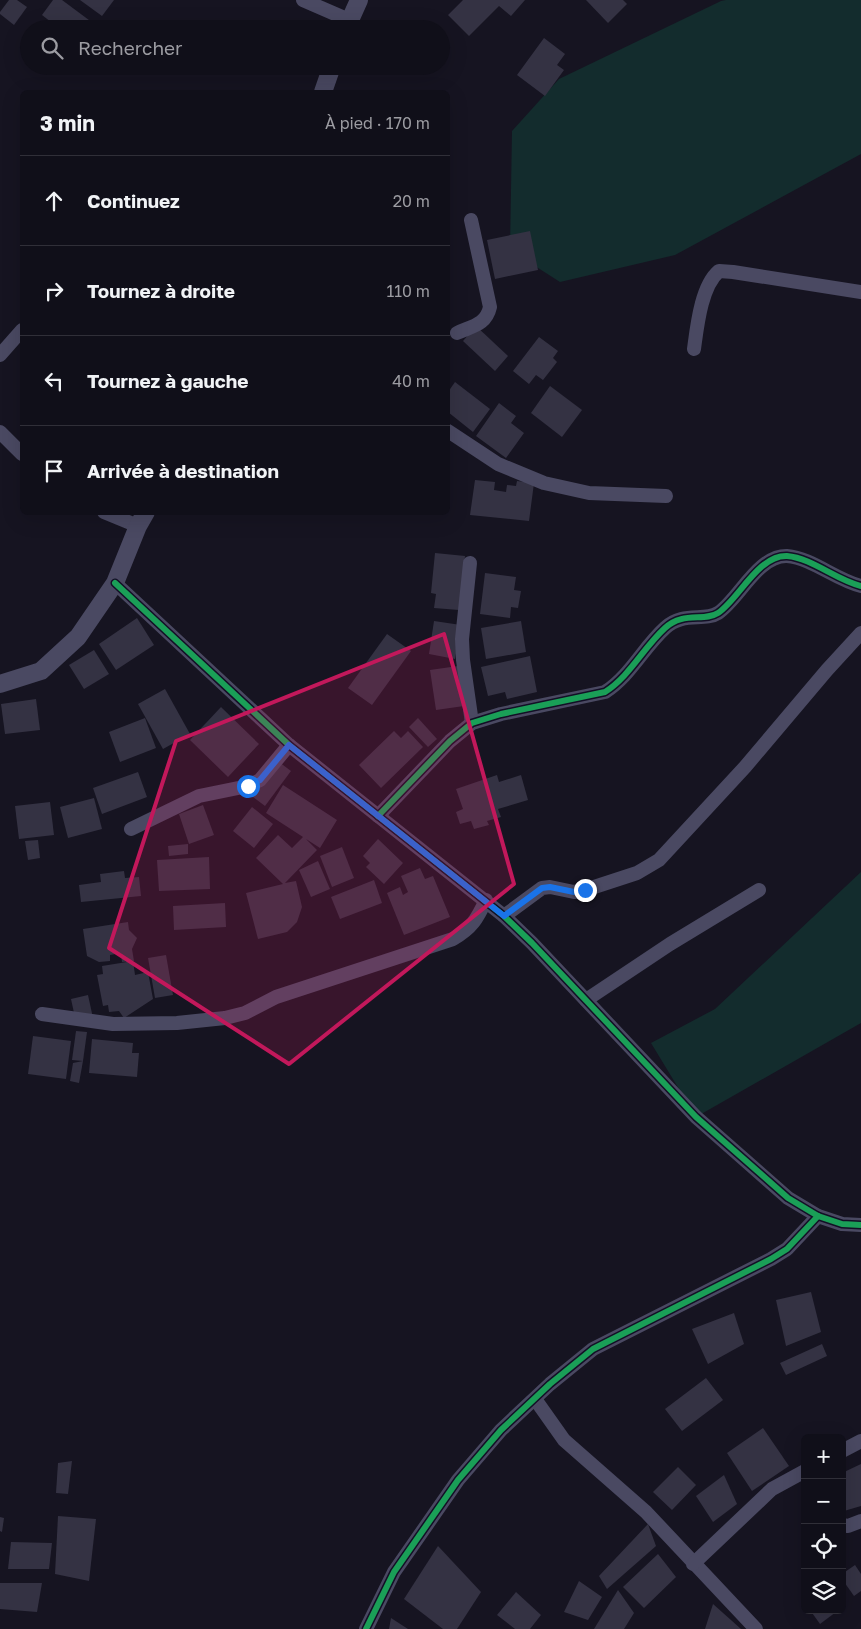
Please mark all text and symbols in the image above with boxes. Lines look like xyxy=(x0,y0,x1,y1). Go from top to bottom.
search box xyxy=(20,20,450,75)
icon: search xyxy=(38,34,66,62)
text: Rechercher xyxy=(78,36,183,59)
text: 3 min xyxy=(40,110,95,136)
text: À pied · 170 m xyxy=(325,113,430,133)
icon: ahead xyxy=(40,187,68,215)
text: Continuez xyxy=(87,189,180,212)
text: 20 m xyxy=(393,191,430,211)
icon: right xyxy=(40,277,68,305)
text: Tournez à droite xyxy=(87,279,235,302)
text: 110 m xyxy=(386,281,430,301)
icon: left xyxy=(40,367,68,395)
text: Tournez à gauche xyxy=(87,369,248,392)
text: 40 m xyxy=(392,371,430,391)
icon: arrive xyxy=(40,457,68,485)
text: Arrivée à destination xyxy=(87,459,279,482)
route start xyxy=(237,775,260,798)
route end xyxy=(574,879,597,902)
map controls xyxy=(801,1434,846,1614)
button: + xyxy=(801,1434,846,1479)
button: − xyxy=(801,1479,846,1524)
button: locate xyxy=(801,1524,846,1569)
button: layers xyxy=(801,1569,846,1614)

